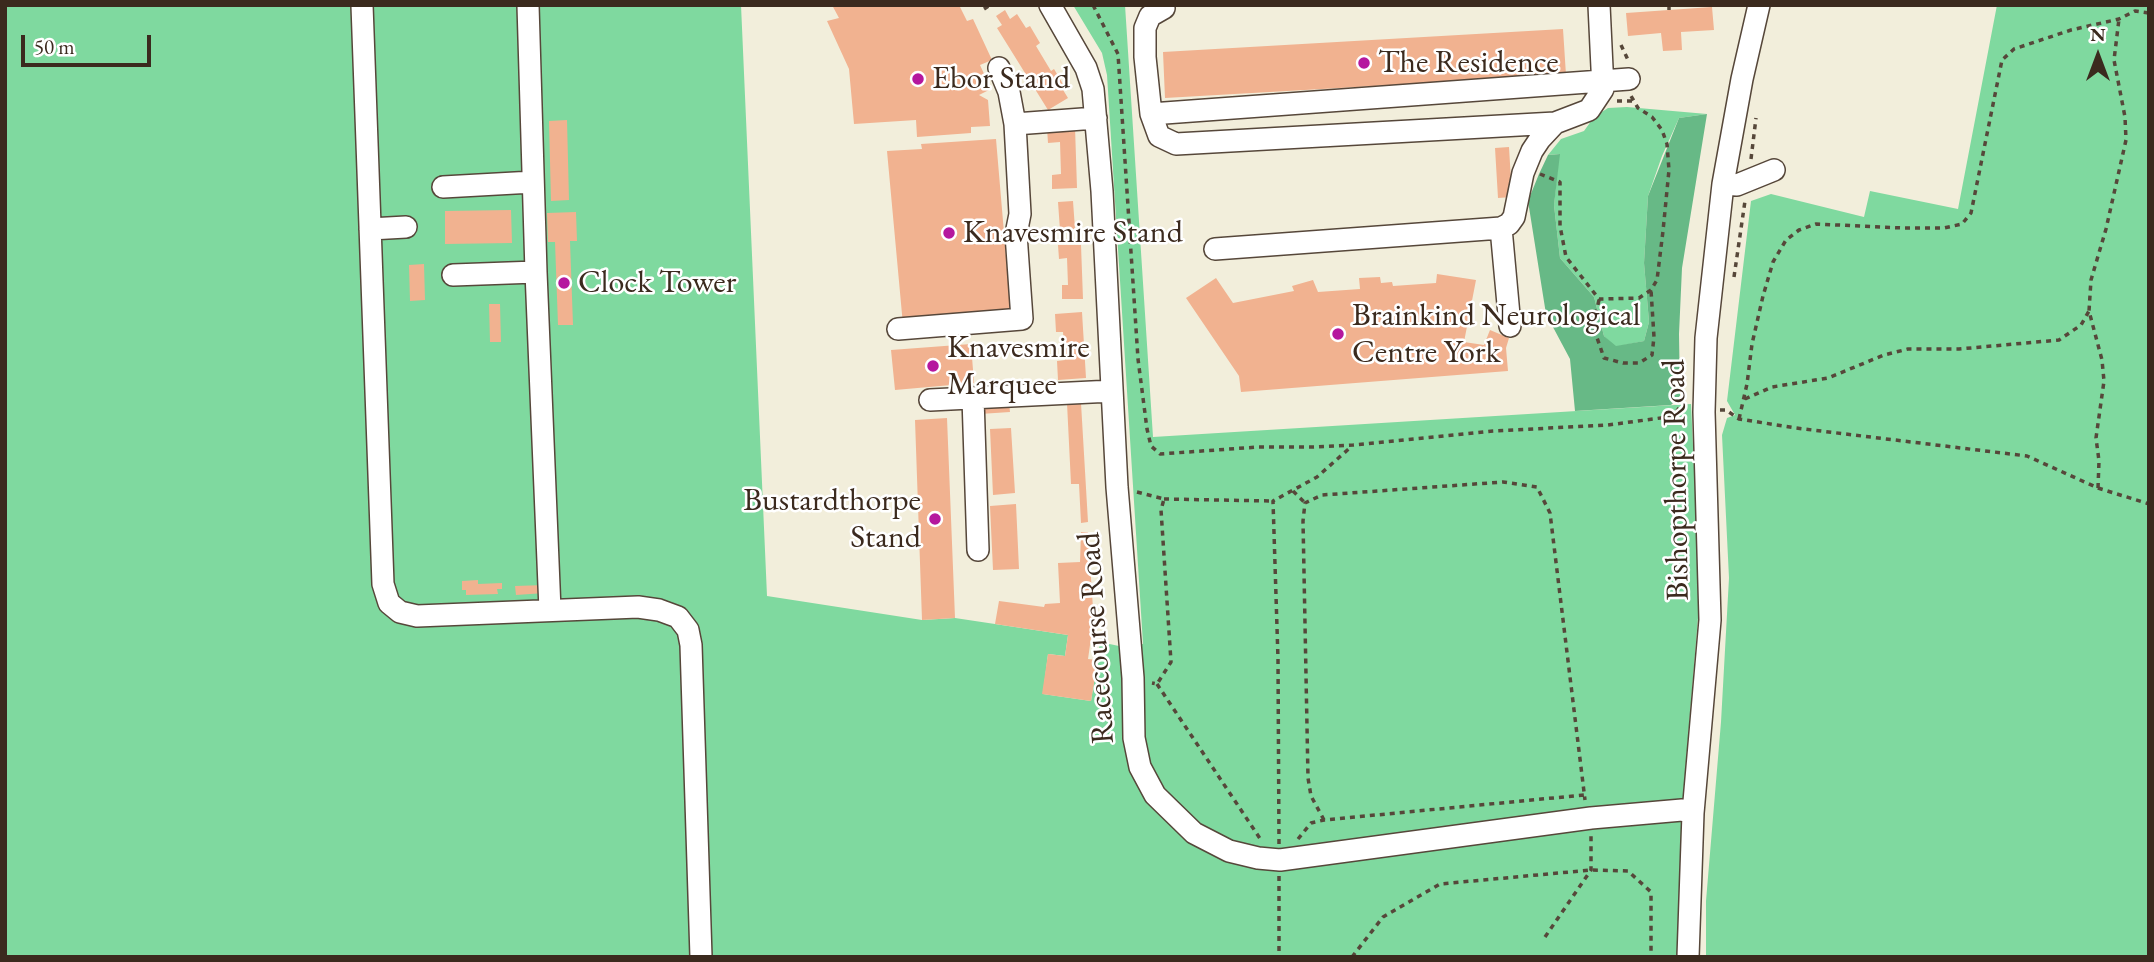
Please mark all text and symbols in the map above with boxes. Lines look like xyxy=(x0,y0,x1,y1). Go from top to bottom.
scale bar xyxy=(24,21,154,65)
north arrow xyxy=(2063,21,2133,91)
text: N xyxy=(2090,22,2106,47)
text: 50 m xyxy=(34,33,75,60)
place label: The Residence xyxy=(1378,44,1559,82)
marker: The Residence xyxy=(1356,55,1372,71)
place label: Ebor Stand xyxy=(932,60,1070,98)
marker: Ebor Stand xyxy=(910,71,926,87)
place label: Knavesmire Stand xyxy=(963,214,1183,252)
marker: Knavesmire Stand xyxy=(941,225,957,241)
place label: Clock Tower xyxy=(578,264,736,302)
marker: Clock Tower xyxy=(556,275,572,291)
place label: Brainkind Neurological Centre York xyxy=(1352,297,1640,372)
marker: Brainkind Neurological Centre York xyxy=(1330,326,1346,342)
place label: Knavesmire Marquee xyxy=(947,329,1090,404)
marker: Knavesmire Marquee xyxy=(925,358,941,374)
street label: Bishopthorpe Road xyxy=(1656,359,1698,601)
place label: Bustardthorpe Stand xyxy=(743,482,921,557)
marker: Bustardthorpe Stand xyxy=(927,511,943,527)
street label: Racecourse Road xyxy=(1070,531,1124,745)

